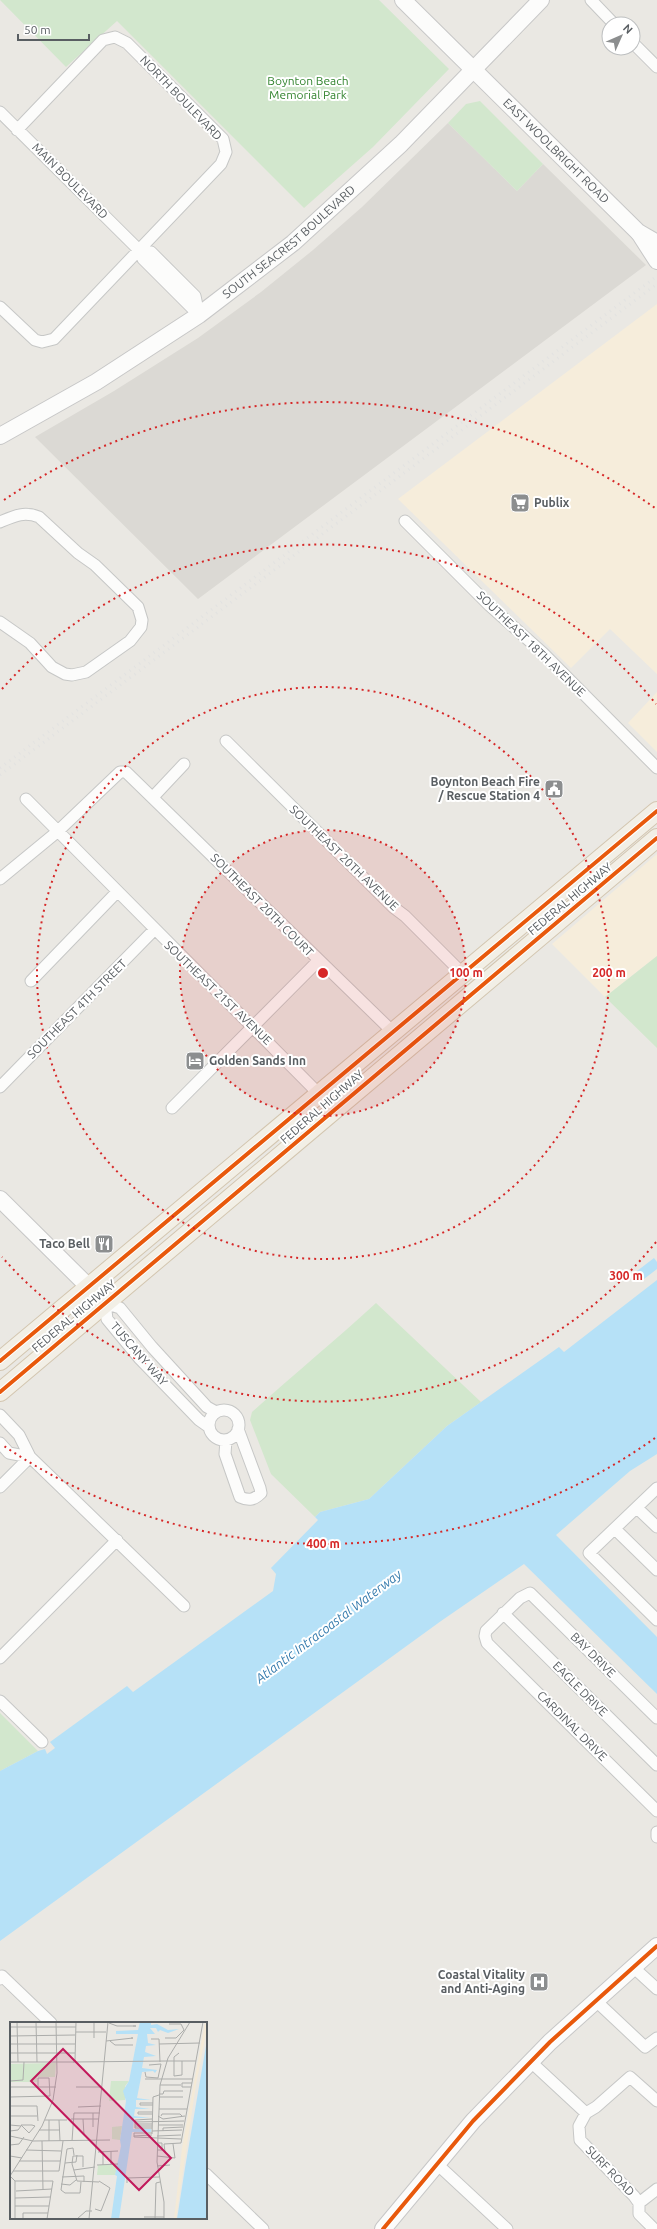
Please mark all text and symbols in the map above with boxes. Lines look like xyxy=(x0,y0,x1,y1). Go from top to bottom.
scale bar xyxy=(18,16,89,42)
north arrow xyxy=(601,16,641,56)
text: N xyxy=(621,22,635,36)
text: 50 m xyxy=(24,23,51,36)
street label: NORTH BOULEVARD xyxy=(138,53,225,142)
park label: Boynton Beach Memorial Park xyxy=(267,74,349,101)
street label: EAST WOOLBRIGHT ROAD xyxy=(501,96,612,206)
street label: MAIN BOULEVARD xyxy=(30,140,111,221)
street label: SOUTH SEACREST BOULEVARD xyxy=(220,183,357,301)
supermarket icon: Publix xyxy=(509,492,531,514)
place label: Publix xyxy=(534,496,570,509)
street label: SOUTHEAST 18TH AVENUE xyxy=(474,588,588,699)
place label: Boynton Beach Fire / Rescue Station 4 xyxy=(431,775,540,802)
public building icon: Boynton Beach Fire / Rescue Station 4 xyxy=(543,778,565,800)
street label: SOUTHEAST 20TH AVENUE xyxy=(287,802,401,913)
street label: SOUTHEAST 20TH COURT xyxy=(208,851,317,959)
street label: FEDERAL HIGHWAY xyxy=(525,860,614,937)
street label: SOUTHEAST 21ST AVENUE xyxy=(162,938,275,1047)
street label: SOUTHEAST 4TH STREET xyxy=(24,956,129,1061)
centre of rings xyxy=(316,966,330,980)
text: 100 m xyxy=(449,966,483,979)
text: 200 m xyxy=(592,966,626,979)
hotel icon: Golden Sands Inn xyxy=(184,1050,206,1072)
place label: Golden Sands Inn xyxy=(209,1054,306,1067)
street label: FEDERAL HIGHWAY xyxy=(278,1067,366,1146)
restaurant icon: Taco Bell xyxy=(93,1233,115,1255)
place label: Taco Bell xyxy=(39,1237,90,1250)
text: 300 m xyxy=(609,1269,643,1282)
street label: FEDERAL HIGHWAY xyxy=(29,1277,118,1354)
street label: TUSCANY WAY xyxy=(108,1319,170,1388)
text: 400 m xyxy=(306,1537,340,1550)
water label: Atlantic Intracoastal Waterway xyxy=(252,1566,404,1686)
street label: BAY DRIVE xyxy=(568,1630,619,1680)
street label: EAGLE DRIVE xyxy=(550,1659,610,1719)
street label: CARDINAL DRIVE xyxy=(535,1688,610,1763)
place label: Coastal Vitality and Anti-Aging xyxy=(438,1968,526,1995)
hospital icon: Coastal Vitality and Anti-Aging xyxy=(528,1971,550,1993)
inset map xyxy=(10,2022,207,2219)
street label: SURF ROAD xyxy=(583,2143,637,2198)

